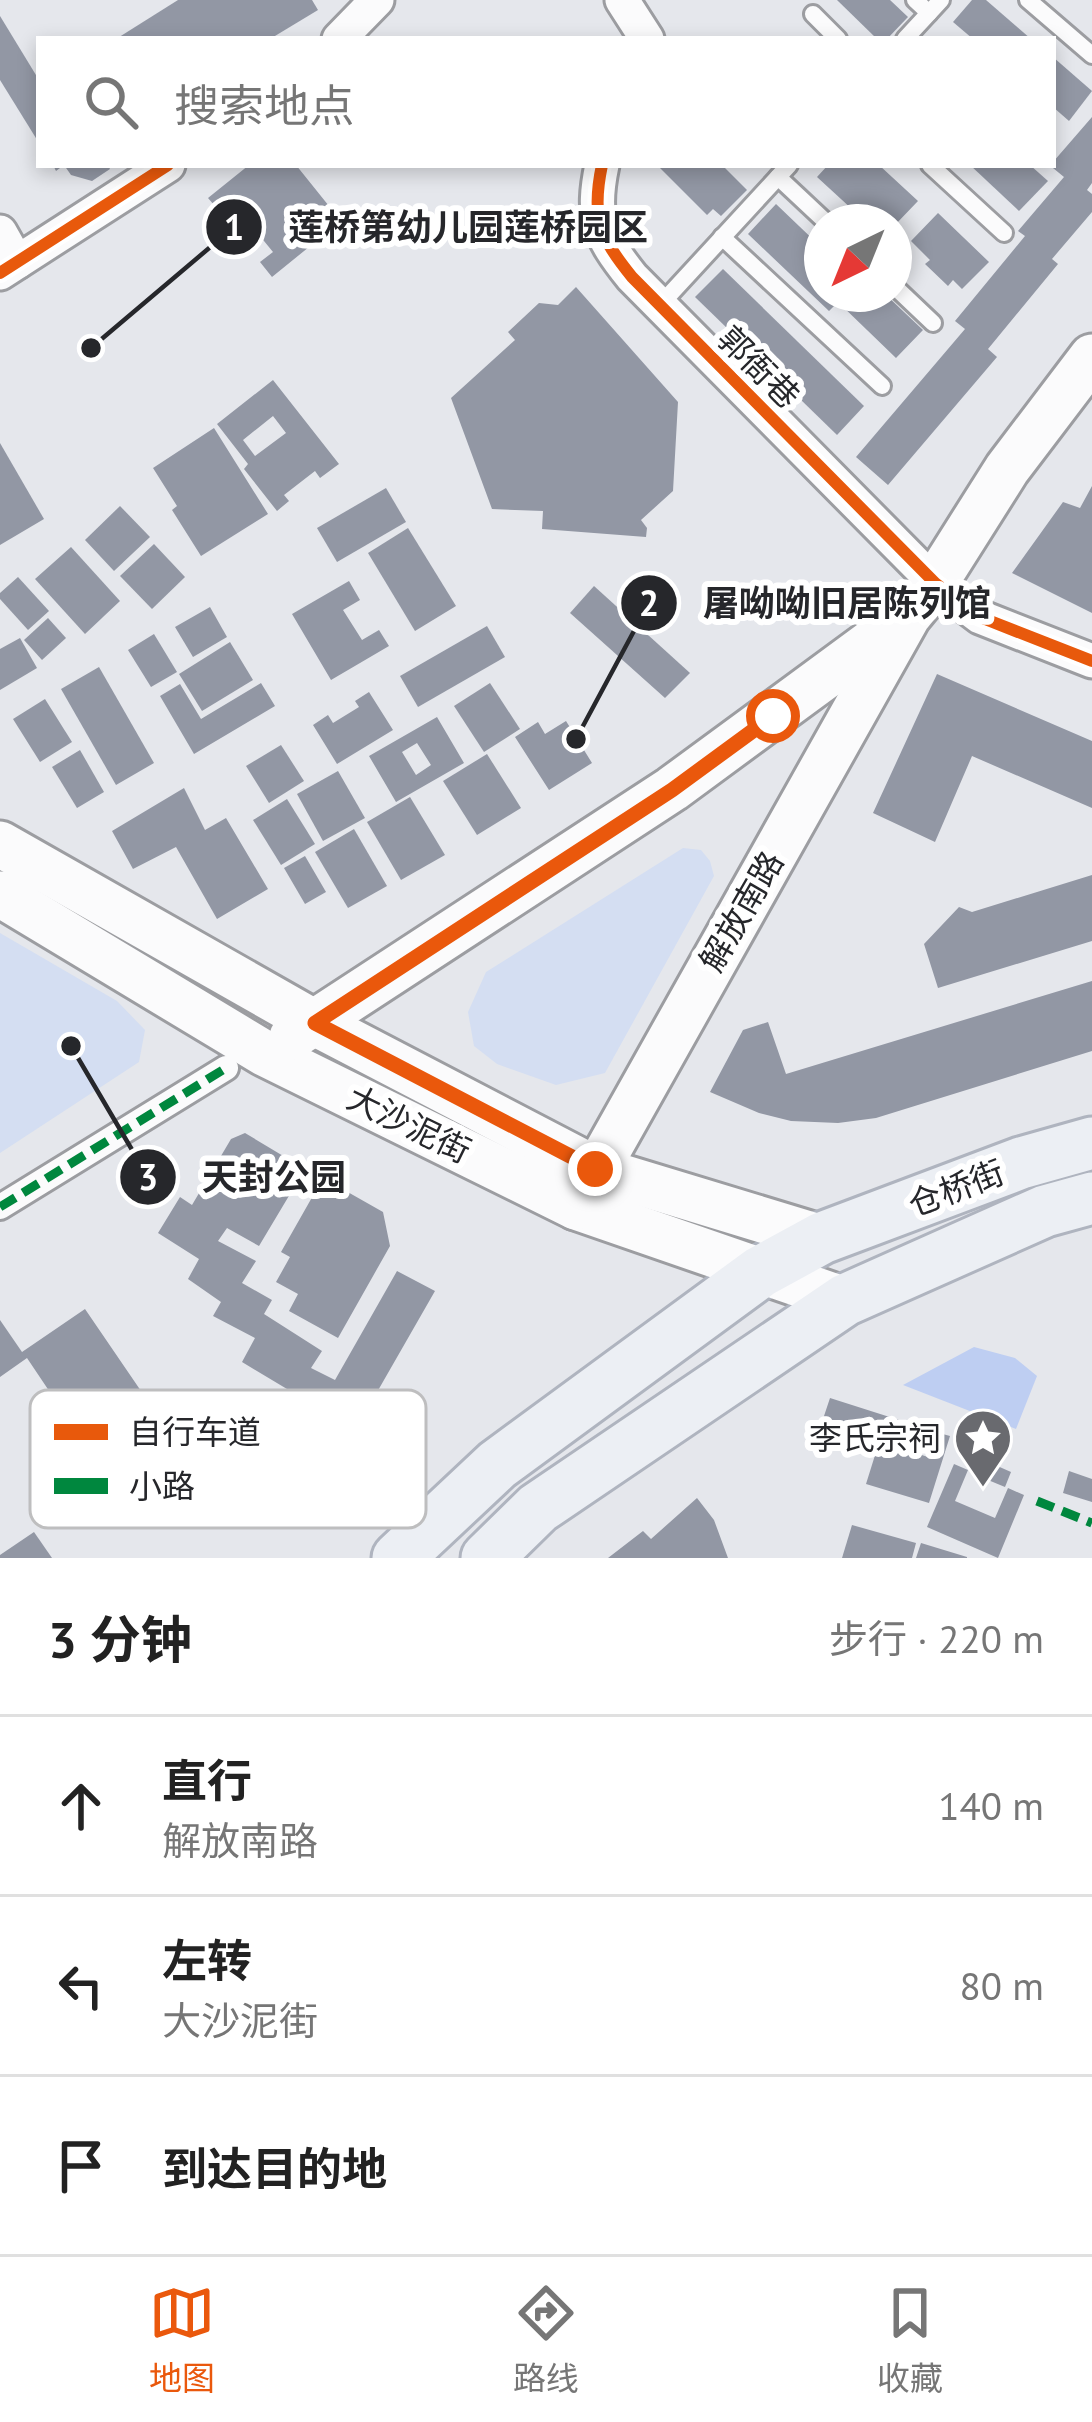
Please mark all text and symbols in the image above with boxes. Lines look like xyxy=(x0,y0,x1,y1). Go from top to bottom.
search box xyxy=(36,36,1056,168)
icon: search xyxy=(78,69,144,135)
text: 搜索地点 xyxy=(174,76,354,134)
callout: 莲桥第幼儿园莲桥园区 xyxy=(204,191,672,263)
text: 1 xyxy=(224,203,244,250)
text: 莲桥第幼儿园莲桥园区 xyxy=(288,203,648,250)
north arrow xyxy=(804,204,912,312)
street label: 郭衙巷 xyxy=(709,316,810,417)
callout: 屠呦呦旧居陈列馆 xyxy=(619,567,1015,639)
text: 2 xyxy=(639,579,659,626)
text: 屠呦呦旧居陈列馆 xyxy=(703,579,991,626)
route start xyxy=(746,689,800,743)
street label: 解放南路 xyxy=(689,843,792,979)
street label: 大沙泥街 xyxy=(340,1075,478,1172)
callout: 天封公园 xyxy=(118,1141,370,1213)
route end xyxy=(568,1142,622,1196)
street label: 仓桥街 xyxy=(902,1150,1010,1225)
text: 3 xyxy=(138,1153,158,1200)
text: 天封公园 xyxy=(202,1153,346,1200)
legend xyxy=(30,1390,426,1528)
place icon: 李氏宗祠 xyxy=(952,1407,1014,1489)
text: 自行车道 xyxy=(129,1410,261,1453)
place label: 李氏宗祠 xyxy=(809,1416,941,1459)
text: 小路 xyxy=(129,1464,195,1507)
text: 3 分钟 xyxy=(48,1606,192,1672)
text: 步行 · 220 m xyxy=(829,1613,1044,1664)
text: 直行 xyxy=(162,1751,252,1809)
icon: ahead xyxy=(48,1773,114,1839)
text: 140 m xyxy=(938,1780,1044,1831)
text: 解放南路 xyxy=(162,1815,318,1866)
text: 左转 xyxy=(162,1931,252,1989)
icon: left xyxy=(48,1953,114,2019)
text: 80 m xyxy=(959,1960,1044,2011)
text: 大沙泥街 xyxy=(162,1995,318,2046)
icon: arrive xyxy=(48,2133,114,2199)
text: 到达目的地 xyxy=(162,2139,387,2197)
tab: 地图 xyxy=(149,2280,215,2400)
tab: 路线 xyxy=(513,2280,579,2400)
tab: 收藏 xyxy=(877,2280,943,2400)

